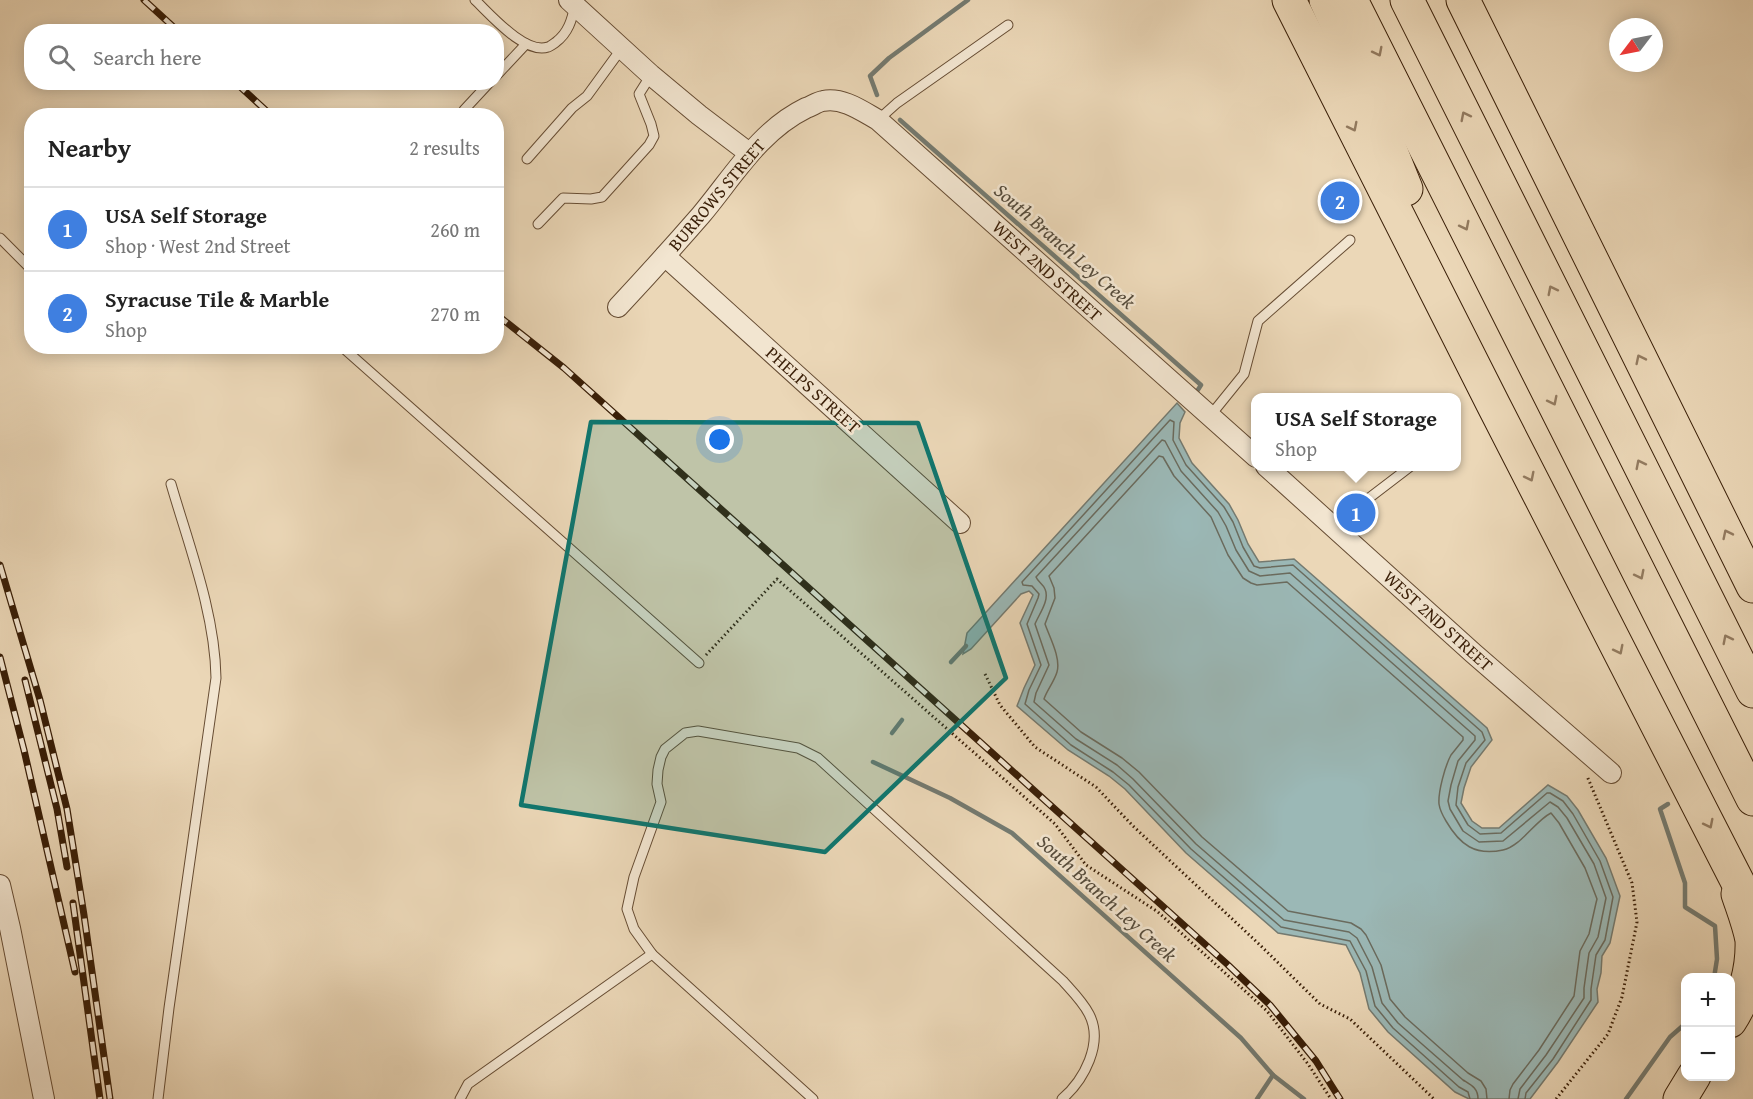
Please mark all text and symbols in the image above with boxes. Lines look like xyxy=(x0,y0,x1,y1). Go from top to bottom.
north arrow xyxy=(1609,18,1663,72)
search box xyxy=(24,24,504,90)
icon: search xyxy=(45,41,78,74)
text: Search here xyxy=(93,41,202,73)
one-way arrow xyxy=(1370,46,1382,57)
one-way arrow xyxy=(1461,111,1473,122)
one-way arrow xyxy=(1346,121,1358,132)
text: Nearby xyxy=(48,128,131,167)
text: 2 results xyxy=(409,133,480,162)
street label: BURROWS STREET xyxy=(661,133,772,257)
water label: South Branch Ley Creek xyxy=(988,176,1143,316)
pin: 2 xyxy=(1320,178,1360,224)
text: USA Self Storage xyxy=(105,199,267,231)
street label: WEST 2ND STREET xyxy=(986,214,1108,328)
text: 1 xyxy=(62,215,73,244)
text: 260 m xyxy=(430,215,480,244)
one-way arrow xyxy=(1458,220,1469,231)
text: Shop · West 2nd Street xyxy=(105,231,291,260)
text: Syracuse Tile & Marble xyxy=(105,283,329,315)
one-way arrow xyxy=(1548,285,1560,296)
text: 2 xyxy=(62,299,73,328)
text: 270 m xyxy=(430,299,480,328)
text: Shop xyxy=(105,315,147,344)
street label: PHELPS STREET xyxy=(760,340,867,440)
one-way arrow xyxy=(1636,354,1648,365)
popup xyxy=(1251,393,1461,471)
one-way arrow xyxy=(1545,394,1557,405)
text: USA Self Storage xyxy=(1275,402,1437,434)
your location xyxy=(705,425,734,454)
text: Shop xyxy=(1275,434,1317,463)
one-way arrow xyxy=(1635,460,1647,471)
one-way arrow xyxy=(1523,471,1534,481)
pin: 1 xyxy=(1336,490,1376,536)
one-way arrow xyxy=(1723,529,1734,540)
street label: WEST 2ND STREET xyxy=(1377,564,1499,678)
one-way arrow xyxy=(1633,569,1645,580)
one-way arrow xyxy=(1723,634,1734,645)
one-way arrow xyxy=(1612,644,1624,655)
one-way arrow xyxy=(1701,817,1713,828)
water label: South Branch Ley Creek xyxy=(1031,827,1184,969)
map controls xyxy=(1681,973,1735,1081)
button: + xyxy=(1681,973,1735,1027)
button: − xyxy=(1681,1027,1735,1081)

